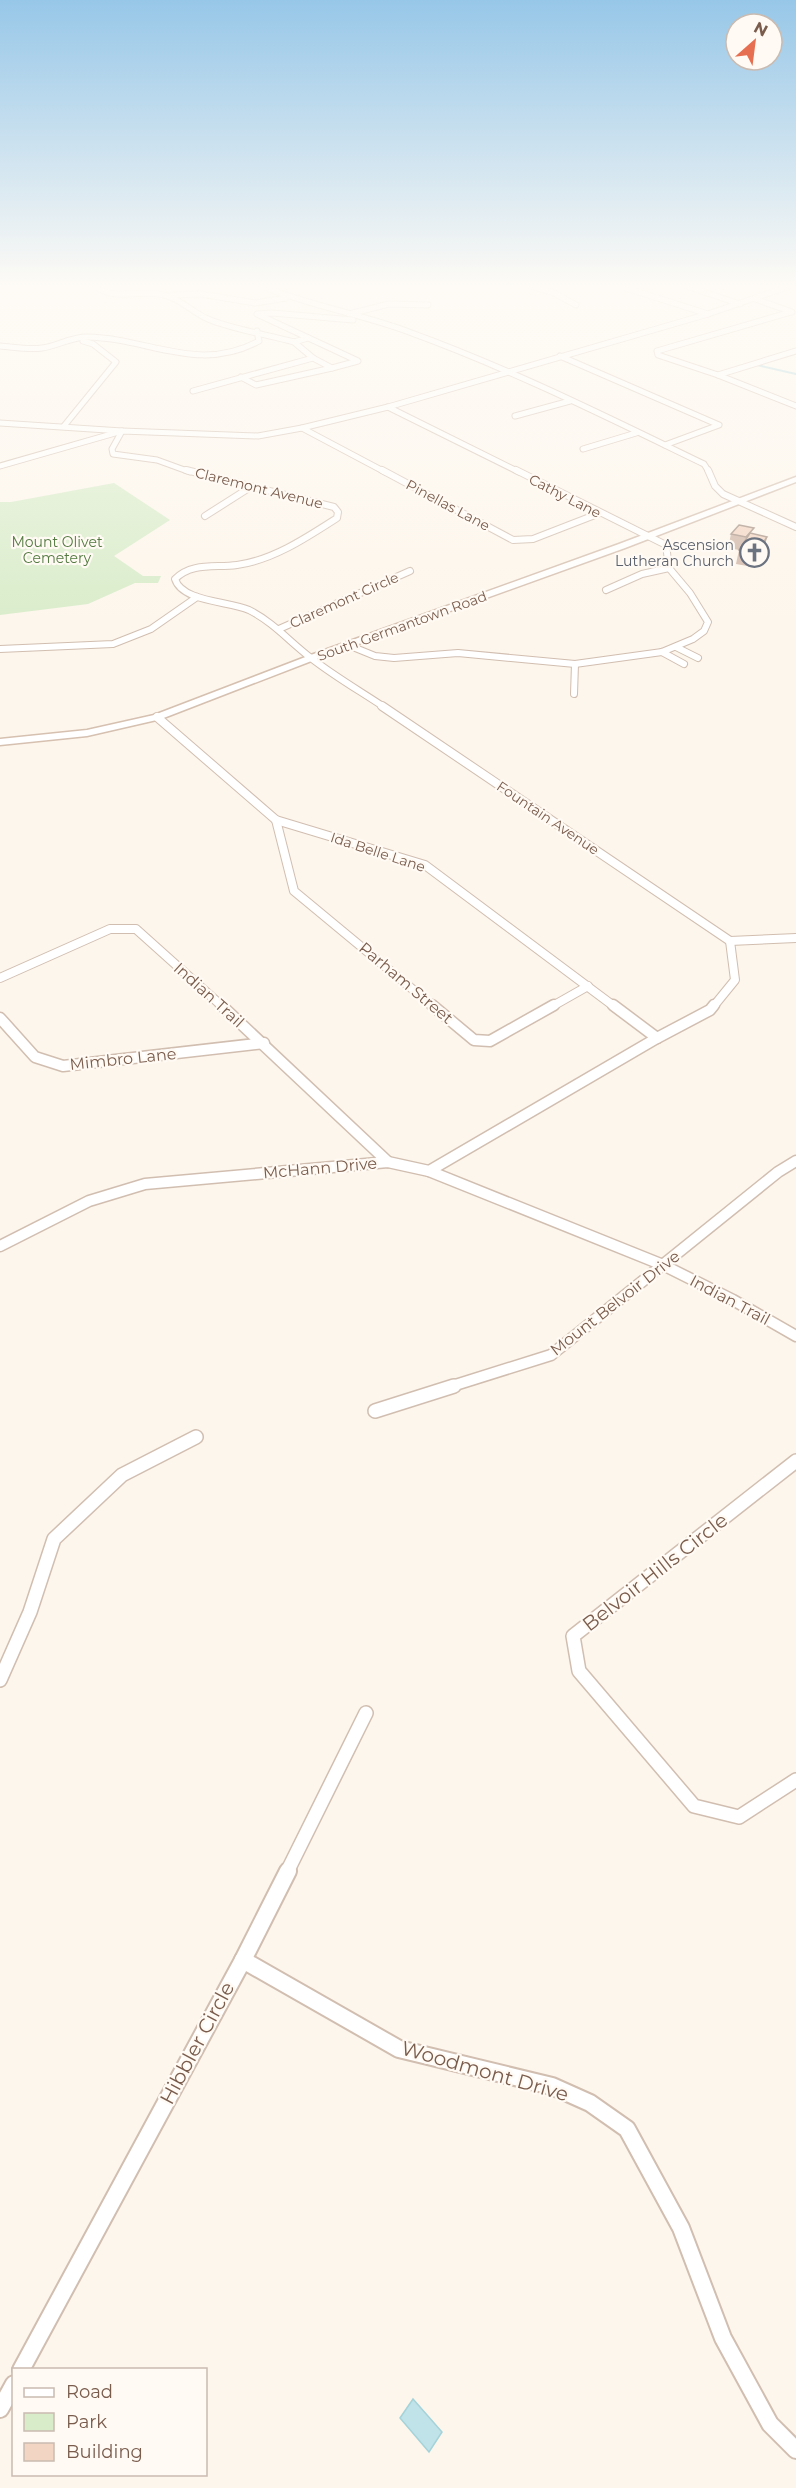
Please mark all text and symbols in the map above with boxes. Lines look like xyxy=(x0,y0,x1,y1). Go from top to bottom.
north arrow xyxy=(724,12,784,72)
text: N xyxy=(751,18,771,41)
street label: Claremont Avenue xyxy=(193,463,325,513)
street label: Cathy Lane xyxy=(526,470,604,522)
street label: Pinellas Lane xyxy=(403,475,493,535)
park label: Mount Olivet Cemetery xyxy=(11,533,103,567)
place label: Ascension Lutheran Church xyxy=(615,536,734,570)
church icon: Ascension Lutheran Church xyxy=(739,537,771,569)
street label: Claremont Circle xyxy=(287,568,401,632)
street label: South Germantown Road xyxy=(315,587,489,665)
street label: Fountain Avenue xyxy=(493,777,603,859)
street label: Ida Belle Lane xyxy=(328,828,428,876)
street label: Parham Street xyxy=(355,938,457,1028)
street label: Indian Trail xyxy=(170,958,248,1032)
street label: Mimbro Lane xyxy=(69,1044,177,1074)
street label: McHann Drive xyxy=(262,1154,378,1182)
street label: Mount Belvoir Drive xyxy=(547,1247,683,1359)
street label: Indian Trail xyxy=(687,1271,773,1329)
street label: Belvoir Hills Circle xyxy=(578,1508,732,1636)
street label: Hibbler Circle xyxy=(155,1978,239,2108)
street label: Woodmont Drive xyxy=(399,2036,571,2106)
legend xyxy=(12,2368,207,2476)
text: Road xyxy=(66,2381,113,2403)
text: Park xyxy=(66,2411,107,2433)
text: Building xyxy=(66,2441,143,2463)

